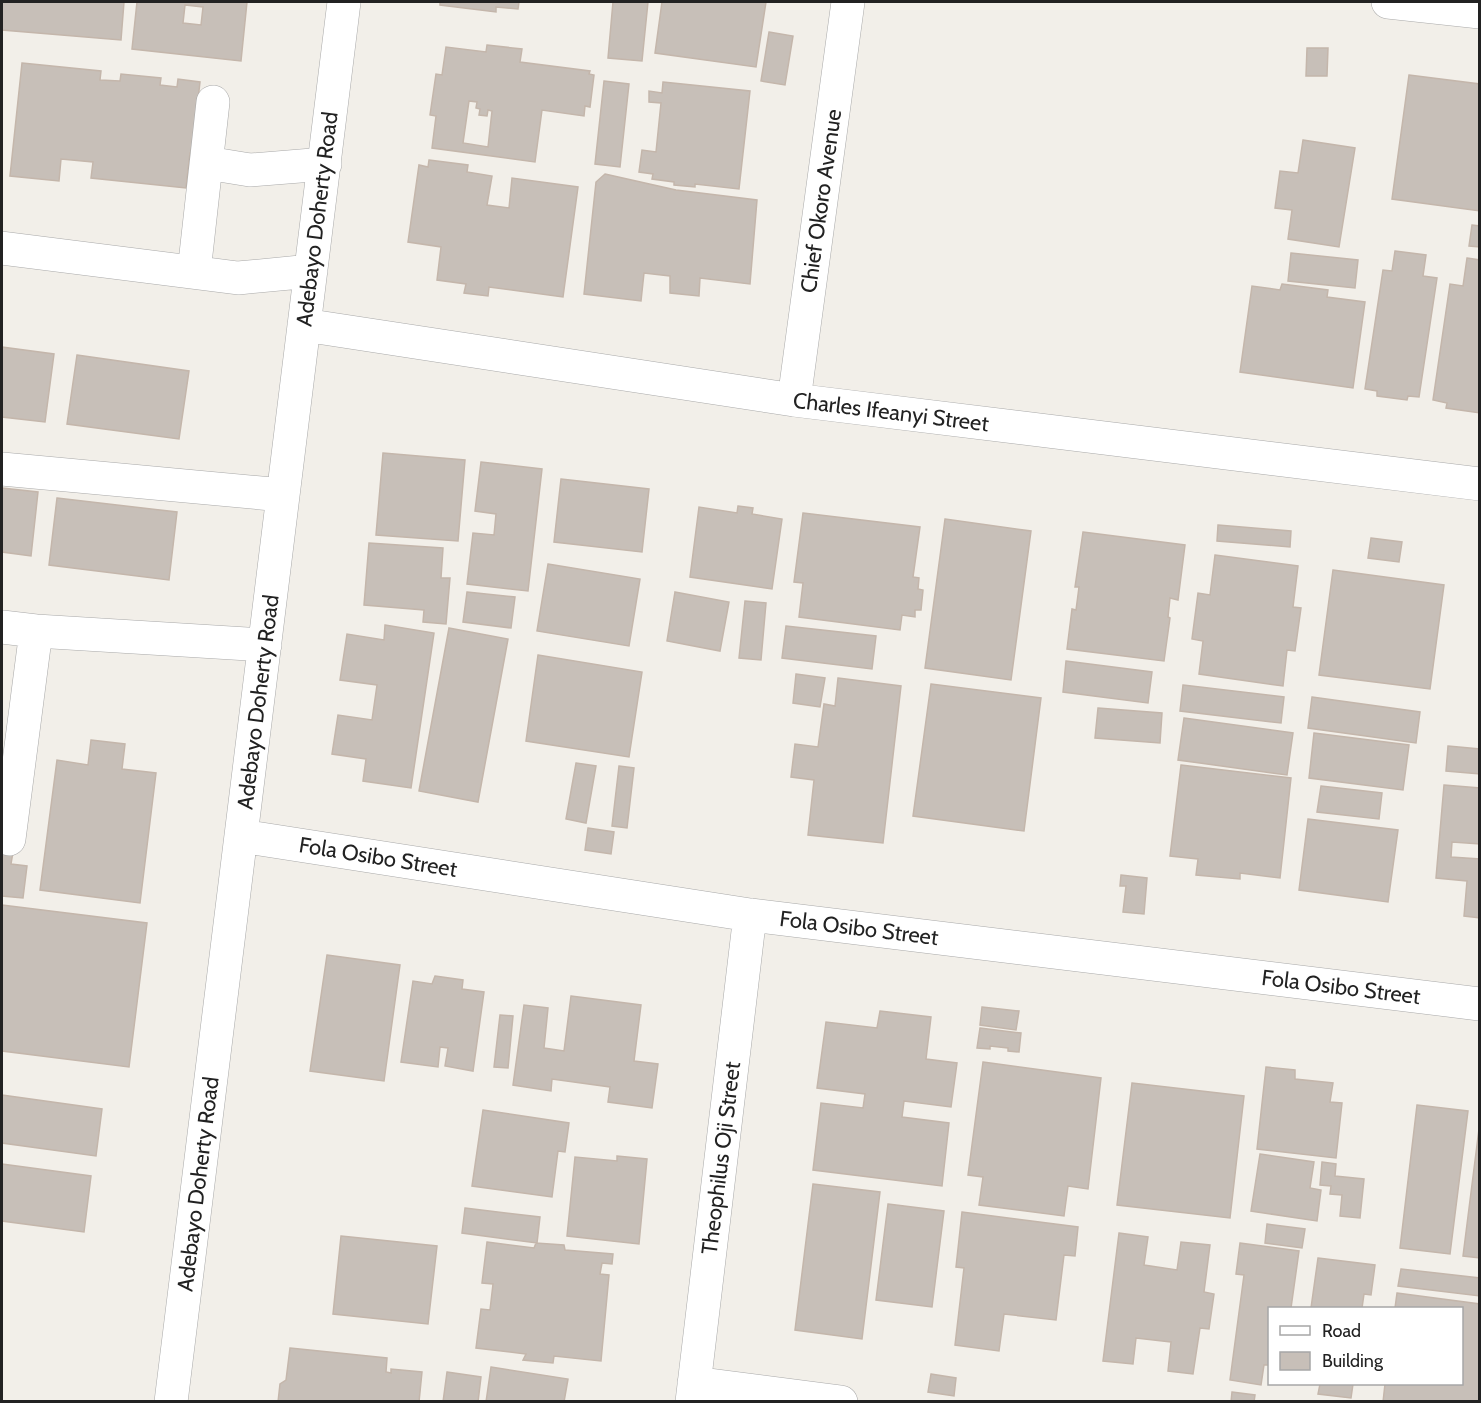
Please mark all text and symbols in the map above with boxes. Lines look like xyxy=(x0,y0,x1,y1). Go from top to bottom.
street label: Chief Okoro Avenue xyxy=(795,107,847,295)
street label: Adebayo Doherty Road xyxy=(290,110,344,328)
street label: Charles Ifeanyi Street xyxy=(792,387,991,437)
street label: Adebayo Doherty Road xyxy=(231,593,285,811)
street label: Fola Osibo Street xyxy=(297,831,460,883)
street label: Fola Osibo Street xyxy=(778,905,940,951)
street label: Fola Osibo Street xyxy=(1260,964,1422,1010)
street label: Theophilus Oji Street xyxy=(696,1059,746,1256)
street label: Adebayo Doherty Road xyxy=(171,1075,225,1293)
legend xyxy=(1268,1307,1463,1385)
text: Road xyxy=(1322,1320,1361,1342)
text: Building xyxy=(1322,1350,1384,1372)

